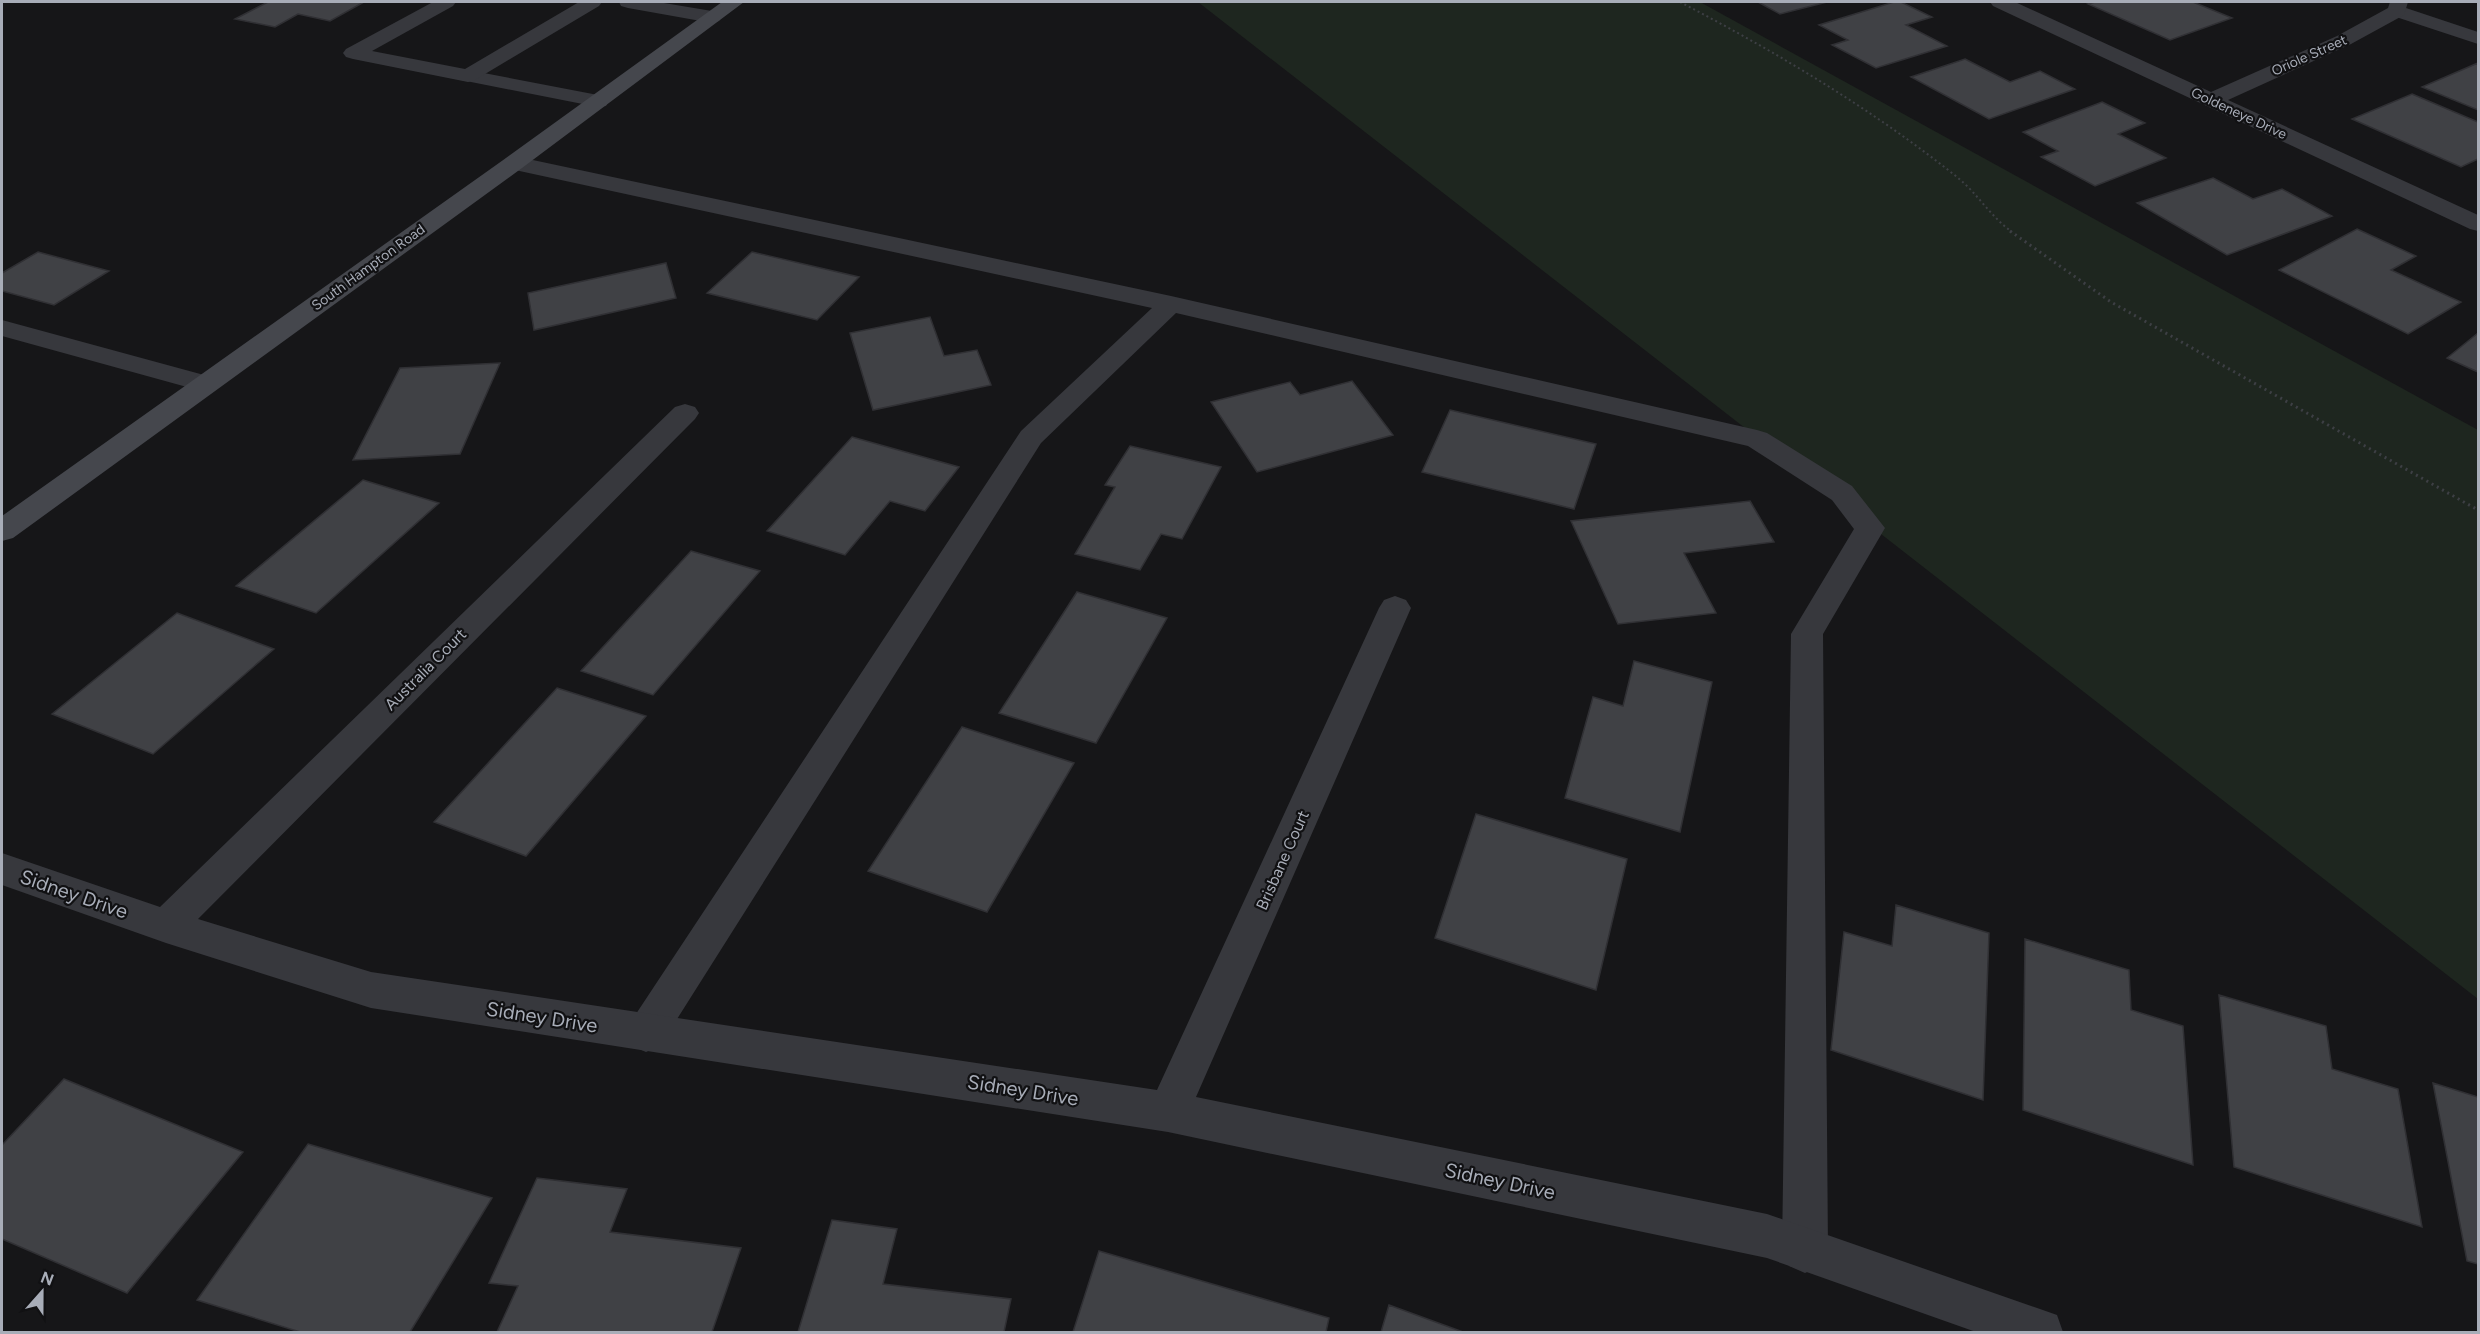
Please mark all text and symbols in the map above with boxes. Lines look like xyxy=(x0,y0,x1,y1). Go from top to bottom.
street label: Oriole Street xyxy=(2269,31,2349,80)
street label: Goldeneye Drive xyxy=(2188,84,2290,143)
street label: South Hampton Road xyxy=(308,221,428,314)
street label: Australia Court xyxy=(381,625,470,714)
street label: Brisbane Court xyxy=(1252,808,1313,913)
street label: Sidney Drive xyxy=(17,864,131,924)
street label: Sidney Drive xyxy=(485,996,599,1038)
street label: Sidney Drive xyxy=(966,1069,1080,1111)
street label: Sidney Drive xyxy=(1443,1158,1557,1204)
north arrow xyxy=(12,1262,72,1322)
text: N xyxy=(38,1267,56,1290)

